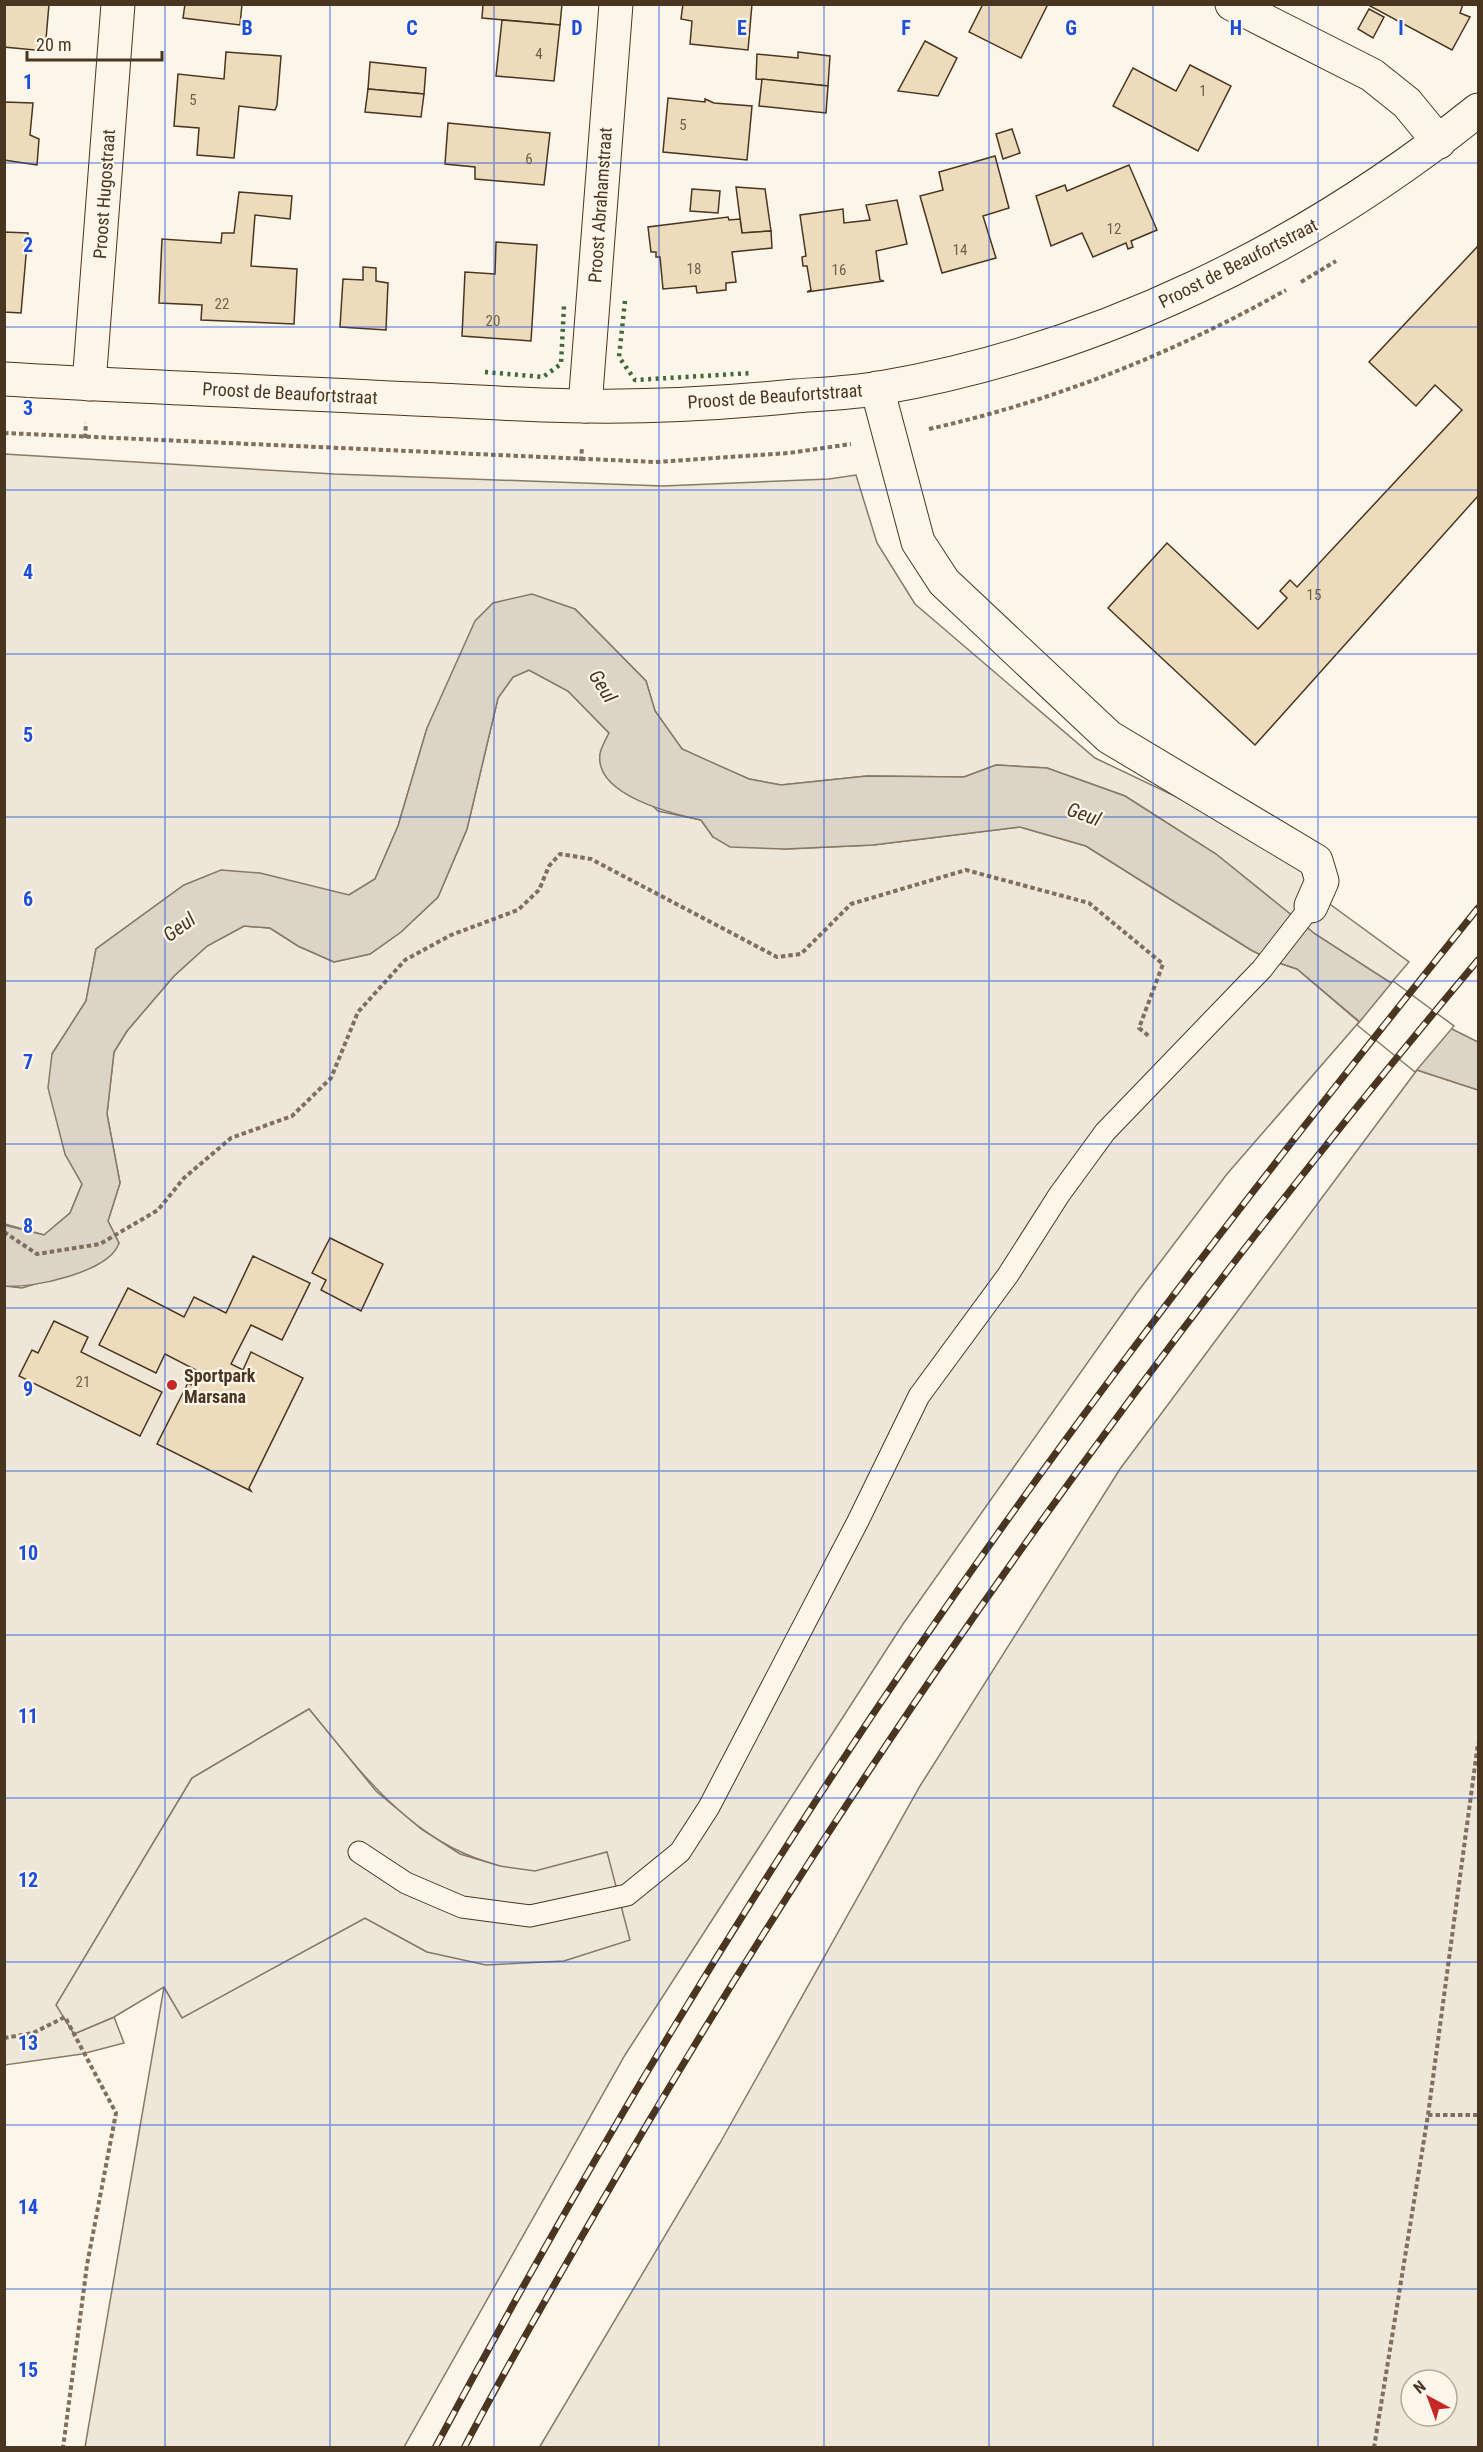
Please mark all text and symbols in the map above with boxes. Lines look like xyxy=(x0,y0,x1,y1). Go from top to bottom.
text: B xyxy=(241,16,253,40)
text: C xyxy=(406,16,418,40)
text: D xyxy=(571,16,583,40)
text: E xyxy=(737,16,747,40)
text: F xyxy=(901,16,911,40)
text: G xyxy=(1065,16,1077,40)
text: H xyxy=(1230,16,1242,40)
text: I xyxy=(1398,16,1404,40)
scale bar xyxy=(27,24,162,62)
text: 20 m xyxy=(36,34,71,55)
house number: 4 xyxy=(535,45,543,63)
text: 1 xyxy=(23,70,33,94)
house number: 1 xyxy=(1199,82,1207,100)
house number: 5 xyxy=(189,91,197,109)
house number: 5 xyxy=(679,116,687,134)
street label: Proost Abrahamstraat xyxy=(584,126,616,284)
street label: Proost Hugostraat xyxy=(89,128,119,260)
house number: 6 xyxy=(525,150,533,168)
street label: Proost de Beaufortstraat xyxy=(1155,214,1321,312)
house number: 12 xyxy=(1107,220,1121,238)
text: 2 xyxy=(23,233,33,257)
house number: 14 xyxy=(953,241,967,259)
house number: 18 xyxy=(687,260,701,278)
house number: 16 xyxy=(832,261,846,279)
house number: 22 xyxy=(215,295,229,313)
house number: 20 xyxy=(486,312,500,330)
street label: Proost de Beaufortstraat xyxy=(202,378,378,408)
street label: Proost de Beaufortstraat xyxy=(687,379,863,413)
text: 3 xyxy=(23,396,33,420)
text: 4 xyxy=(23,560,33,584)
house number: 15 xyxy=(1307,586,1321,604)
water label: Geul xyxy=(584,665,623,707)
text: 5 xyxy=(23,723,33,747)
water label: Geul xyxy=(1064,797,1105,831)
text: 6 xyxy=(23,887,33,911)
water label: Geul xyxy=(158,907,200,947)
text: 7 xyxy=(23,1050,33,1074)
text: 8 xyxy=(23,1214,33,1238)
place label: Sportpark Marsana xyxy=(184,1365,256,1407)
house number: 21 xyxy=(76,1373,90,1391)
text: 9 xyxy=(23,1377,33,1401)
marker: Sportpark Marsana xyxy=(165,1378,179,1392)
text: 10 xyxy=(18,1541,38,1565)
text: 11 xyxy=(18,1704,38,1728)
text: 12 xyxy=(18,1868,38,1892)
text: 13 xyxy=(18,2031,38,2055)
text: 14 xyxy=(18,2195,38,2219)
text: 15 xyxy=(18,2358,38,2382)
north arrow xyxy=(1399,2368,1459,2428)
text: N xyxy=(1410,2377,1429,2397)

